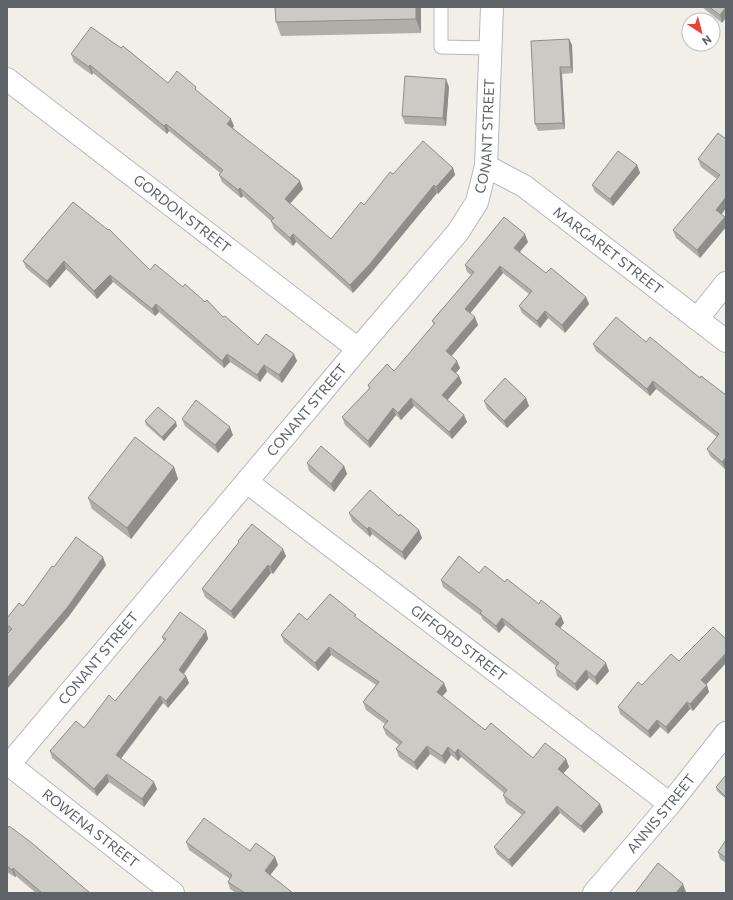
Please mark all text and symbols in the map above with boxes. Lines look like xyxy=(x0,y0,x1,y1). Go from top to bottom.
north arrow xyxy=(681,12,721,52)
text: N xyxy=(700,33,714,48)
street label: CONANT STREET xyxy=(470,78,497,195)
street label: GORDON STREET xyxy=(130,171,234,256)
street label: MARGARET STREET xyxy=(550,203,667,298)
street label: CONANT STREET xyxy=(263,360,350,460)
street label: GIFFORD STREET xyxy=(408,601,510,685)
street label: CONANT STREET xyxy=(54,608,142,708)
street label: ANNIS STREET xyxy=(623,770,698,856)
street label: ROWENA STREET xyxy=(39,785,142,871)

